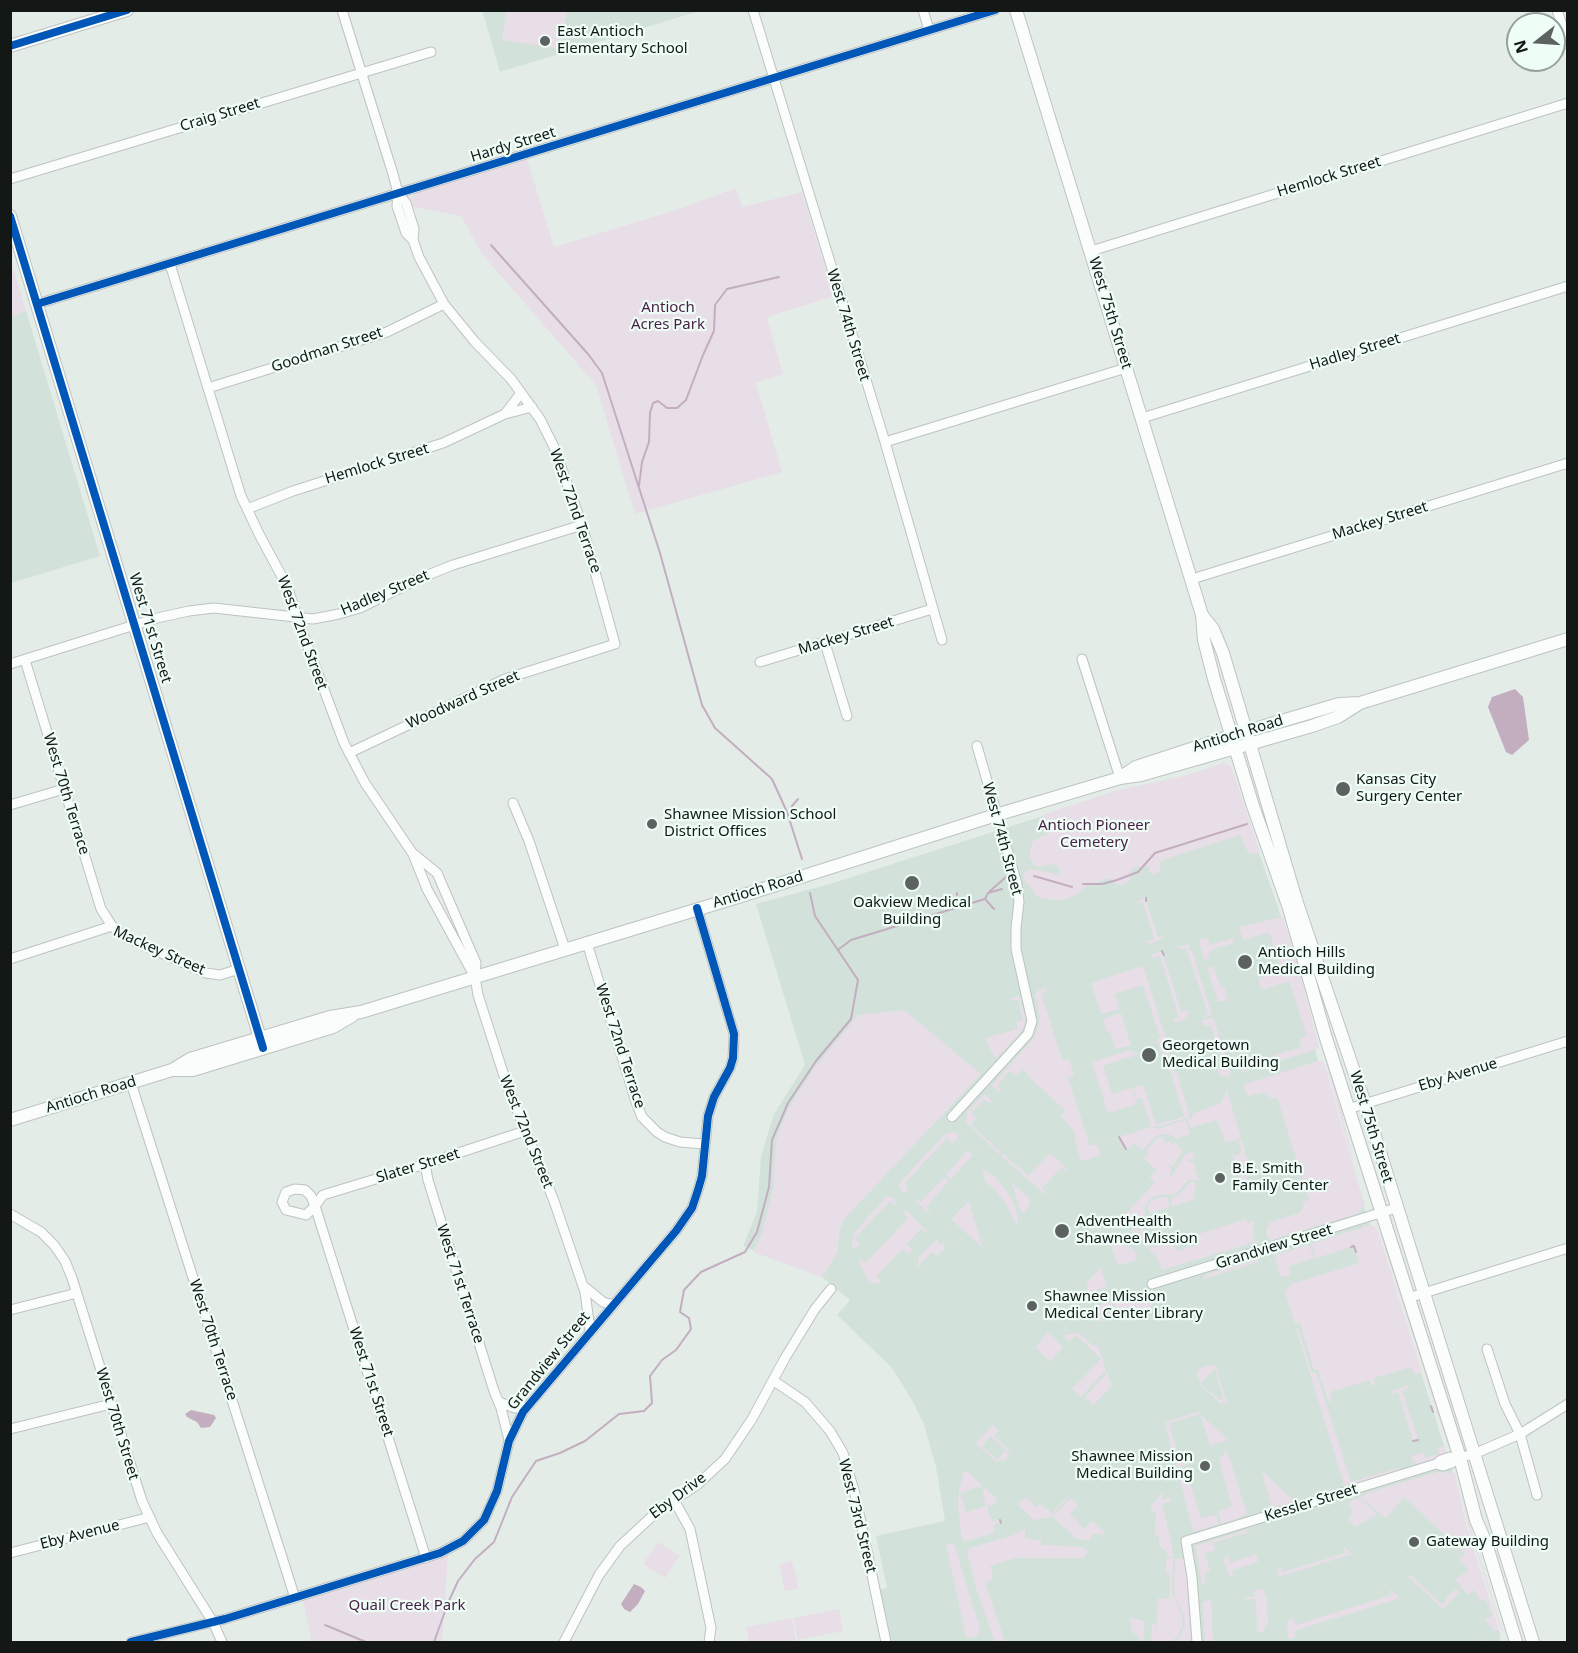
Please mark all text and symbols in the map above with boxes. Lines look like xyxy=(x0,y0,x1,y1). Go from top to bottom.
north arrow xyxy=(1506,12,1566,72)
place label: East Antioch Elementary School xyxy=(557,23,688,58)
marker: East Antioch Elementary School xyxy=(538,34,552,48)
text: N xyxy=(1508,37,1533,56)
street label: Craig Street xyxy=(178,94,262,136)
street label: Hardy Street xyxy=(468,124,558,166)
street label: Hemlock Street xyxy=(1275,153,1383,201)
street label: West 75th Street xyxy=(1084,255,1136,371)
street label: West 74th Street xyxy=(822,267,874,383)
park label: Antioch Acres Park xyxy=(631,299,705,334)
street label: Goodman Street xyxy=(269,324,385,376)
street label: Hadley Street xyxy=(1307,330,1403,374)
street label: Hemlock Street xyxy=(323,440,431,488)
street label: West 72nd Terrace xyxy=(545,447,605,575)
street label: Mackey Street xyxy=(1330,498,1430,544)
street label: Hadley Street xyxy=(338,566,432,620)
street label: West 71st Street xyxy=(125,571,175,685)
street label: West 72nd Street xyxy=(273,574,331,692)
street label: Mackey Street xyxy=(796,613,896,659)
street label: Woodward Street xyxy=(404,667,522,733)
street label: Antioch Road xyxy=(1191,712,1285,756)
street label: West 70th Terrace xyxy=(39,731,93,857)
place label: Kansas City Surgery Center xyxy=(1356,771,1462,806)
marker: Kansas City Surgery Center xyxy=(1334,780,1352,798)
street label: West 74th Street xyxy=(978,781,1026,897)
place label: Shawnee Mission School District Offices xyxy=(664,806,836,841)
marker: Shawnee Mission School District Offices xyxy=(645,817,659,831)
park label: Antioch Pioneer Cemetery xyxy=(1038,817,1150,852)
street label: Antioch Road xyxy=(711,868,805,912)
marker: Oakview Medical Building xyxy=(903,874,921,892)
place label: Oakview Medical Building xyxy=(853,894,971,929)
street label: Mackey Street xyxy=(110,923,208,979)
place label: Antioch Hills Medical Building xyxy=(1258,944,1375,979)
marker: Antioch Hills Medical Building xyxy=(1236,953,1254,971)
street label: West 72nd Terrace xyxy=(591,981,649,1111)
place label: Georgetown Medical Building xyxy=(1162,1037,1279,1072)
marker: Georgetown Medical Building xyxy=(1140,1046,1158,1064)
street label: Eby Avenue xyxy=(1416,1054,1500,1096)
street label: West 75th Street xyxy=(1345,1069,1397,1185)
street label: Antioch Road xyxy=(44,1073,138,1117)
street label: West 72nd Street xyxy=(495,1073,557,1191)
street label: Slater Street xyxy=(374,1145,462,1187)
place label: B.E. Smith Family Center xyxy=(1232,1160,1329,1195)
marker: B.E. Smith Family Center xyxy=(1213,1171,1227,1185)
place label: AdventHealth Shawnee Mission xyxy=(1076,1213,1198,1248)
street label: Grandview Street xyxy=(1214,1221,1334,1273)
street label: West 71st Terrace xyxy=(432,1222,488,1346)
marker: AdventHealth Shawnee Mission xyxy=(1053,1222,1071,1240)
street label: West 70th Terrace xyxy=(185,1277,241,1403)
place label: Shawnee Mission Medical Center Library xyxy=(1044,1288,1203,1323)
marker: Shawnee Mission Medical Center Library xyxy=(1025,1299,1039,1313)
street label: Grandview Street xyxy=(504,1308,594,1414)
street label: West 71st Street xyxy=(345,1325,397,1439)
street label: West 70th Street xyxy=(91,1366,143,1482)
place label: Shawnee Mission Medical Building xyxy=(1071,1448,1193,1483)
street label: West 73rd Street xyxy=(834,1457,880,1575)
marker: Shawnee Mission Medical Building xyxy=(1198,1459,1212,1473)
street label: Eby Drive xyxy=(646,1469,710,1523)
street label: Kessler Street xyxy=(1262,1480,1360,1526)
street label: Eby Avenue xyxy=(38,1516,122,1554)
place label: Gateway Building xyxy=(1426,1533,1549,1551)
marker: Gateway Building xyxy=(1407,1535,1421,1549)
park label: Quail Creek Park xyxy=(349,1597,465,1615)

